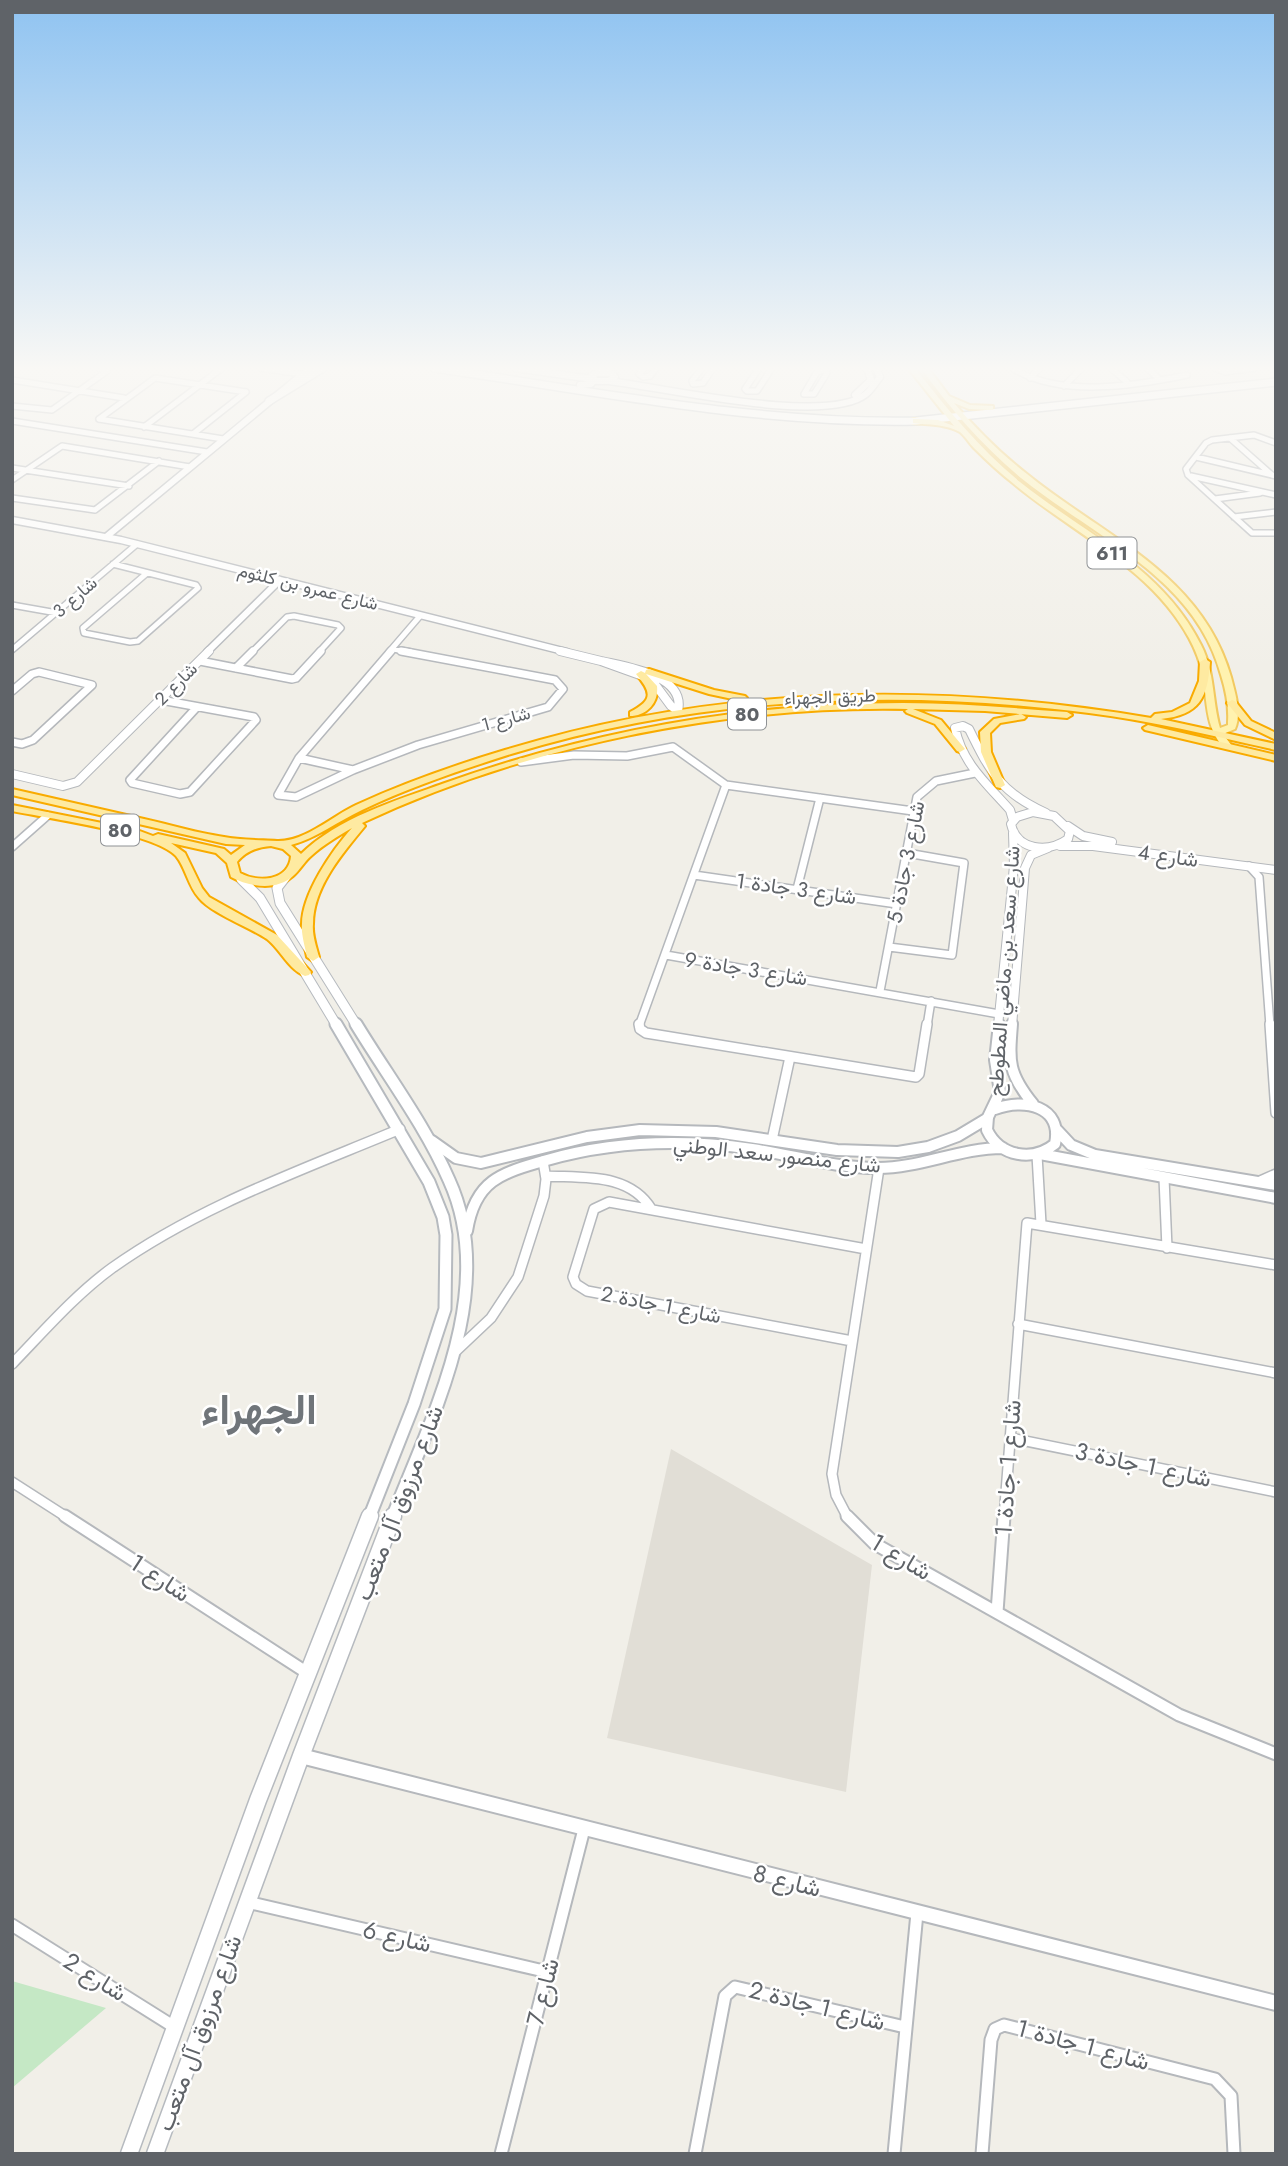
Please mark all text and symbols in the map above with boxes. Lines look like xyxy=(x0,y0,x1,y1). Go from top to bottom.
road number: 611 xyxy=(1088,538,1136,568)
street label: شارع عمرو بن كلثوم xyxy=(235,557,381,617)
street label: شارع 3 xyxy=(47,570,103,624)
street label: شارع 2 xyxy=(148,656,204,712)
street label: طريق الجهراء xyxy=(784,682,876,712)
road number: 80 xyxy=(728,698,766,730)
street label: شارع 1 xyxy=(479,700,533,738)
street label: شارع 3 جادة 5 xyxy=(879,798,933,926)
road number: 80 xyxy=(101,814,139,846)
street label: شارع 4 xyxy=(1136,837,1200,875)
street label: شارع سعد بن ماضي المطوطح xyxy=(980,845,1030,1097)
street label: شارع 3 جادة 1 xyxy=(734,866,858,912)
street label: شارع 3 جادة 9 xyxy=(682,944,810,994)
street label: شارع منصور سعد الوطني xyxy=(672,1129,882,1183)
street label: شارع 1 جادة 2 xyxy=(598,1279,724,1331)
district label: الجهراء xyxy=(201,1379,317,1440)
street label: شارع 1 جادة 1 xyxy=(985,1399,1030,1537)
street label: شارع مرزوق آل متعب xyxy=(345,1400,452,1606)
street label: شارع 1 جادة 3 xyxy=(1072,1433,1215,1496)
street label: شارع 1 xyxy=(864,1524,939,1589)
street label: شارع 1 xyxy=(123,1545,198,1610)
street label: شارع 8 xyxy=(750,1855,825,1906)
street label: شارع 6 xyxy=(359,1912,435,1961)
street label: شارع مرزوق آل متعب xyxy=(147,1930,250,2136)
street label: شارع 2 xyxy=(57,1943,134,2010)
street label: شارع 7 xyxy=(517,1955,568,2029)
street label: شارع 1 جادة 2 xyxy=(745,1972,889,2039)
street label: شارع 1 جادة 1 xyxy=(1013,2010,1154,2079)

